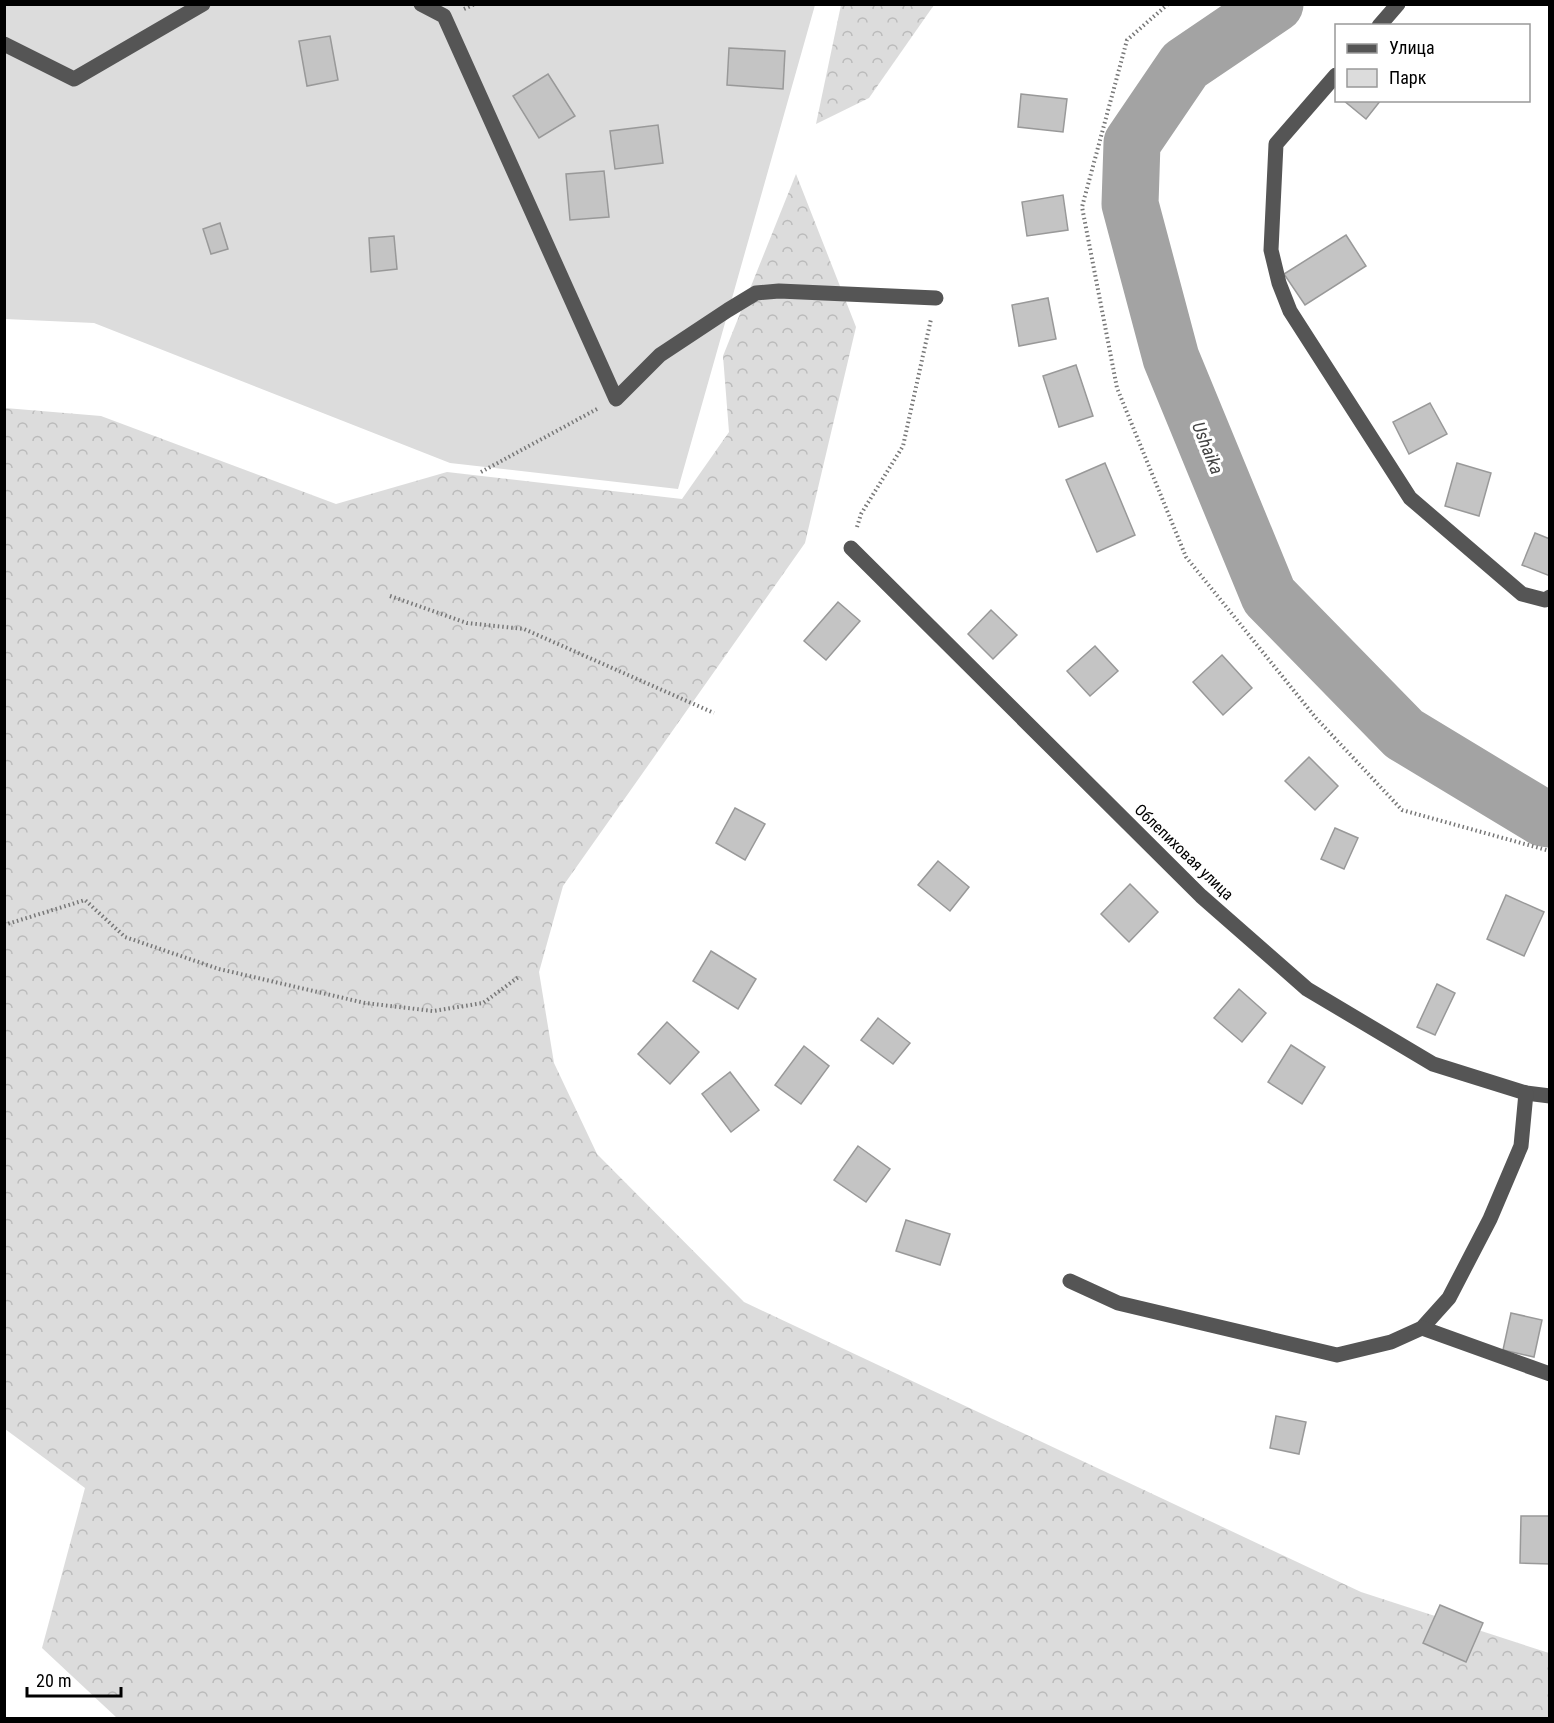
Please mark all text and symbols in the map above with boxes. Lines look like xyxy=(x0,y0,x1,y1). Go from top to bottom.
legend xyxy=(1335,24,1530,102)
text: Улица xyxy=(1389,37,1435,58)
text: Парк xyxy=(1389,67,1427,88)
water label: Ushaika xyxy=(1188,419,1228,477)
street label: Облепиховая улица xyxy=(1131,800,1237,904)
scale bar xyxy=(27,1660,122,1698)
text: 20 m xyxy=(36,1670,71,1691)

